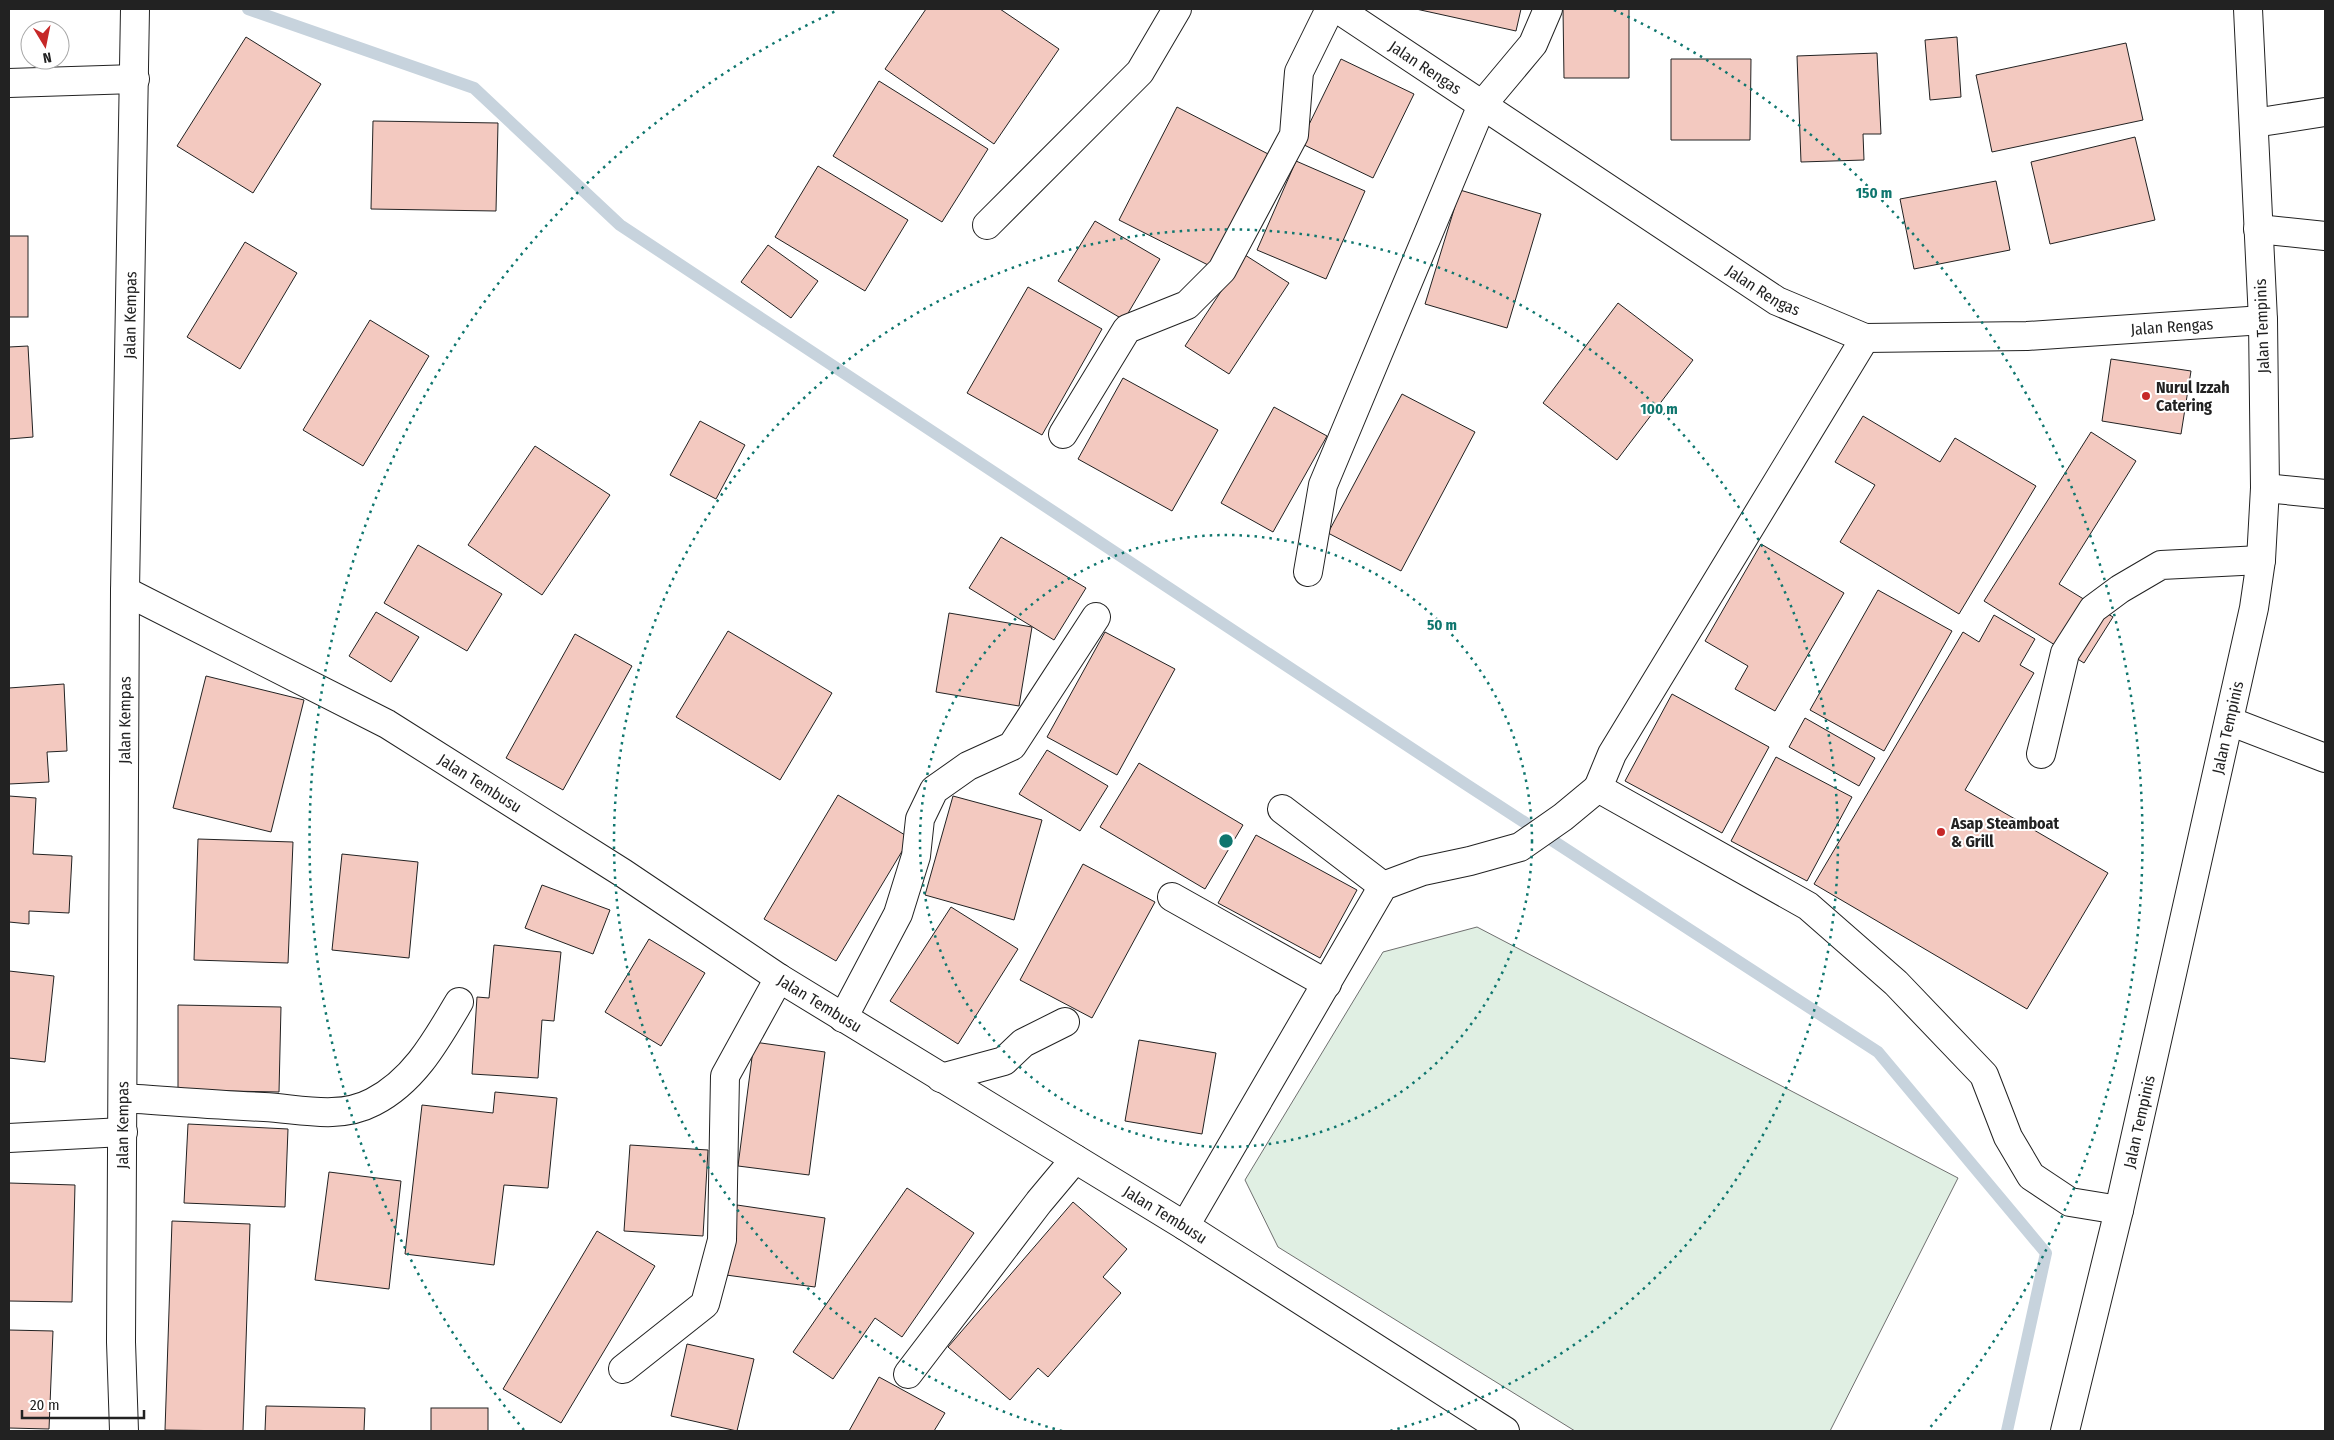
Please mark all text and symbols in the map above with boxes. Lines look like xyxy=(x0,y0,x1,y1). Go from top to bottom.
north arrow xyxy=(20,20,70,70)
street label: Jalan Rengas xyxy=(1386,36,1465,98)
text: N xyxy=(42,48,53,66)
text: 150 m xyxy=(1856,184,1892,202)
street label: Jalan Rengas xyxy=(1723,261,1803,319)
street label: Jalan Kempas xyxy=(119,271,140,359)
street label: Jalan Tempinis xyxy=(2251,278,2273,374)
street label: Jalan Rengas xyxy=(2130,314,2214,338)
place label: Nurul Izzah Catering xyxy=(2156,378,2230,415)
marker: Nurul Izzah Catering xyxy=(2140,390,2152,402)
text: 100 m xyxy=(1640,400,1678,418)
text: 50 m xyxy=(1427,616,1457,634)
street label: Jalan Kempas xyxy=(115,676,134,764)
street label: Jalan Tempinis xyxy=(2208,679,2247,776)
street label: Jalan Tembusu xyxy=(435,749,525,816)
place label: Asap Steamboat & Grill xyxy=(1950,814,2059,851)
marker: Asap Steamboat & Grill xyxy=(1935,826,1947,838)
centre of rings xyxy=(1217,832,1235,850)
street label: Jalan Tembusu xyxy=(774,970,866,1036)
street label: Jalan Tempinis xyxy=(2119,1073,2158,1170)
street label: Jalan Kempas xyxy=(112,1081,132,1169)
street label: Jalan Tembusu xyxy=(1120,1181,1211,1247)
scale bar xyxy=(22,1388,145,1420)
text: 20 m xyxy=(30,1396,60,1414)

